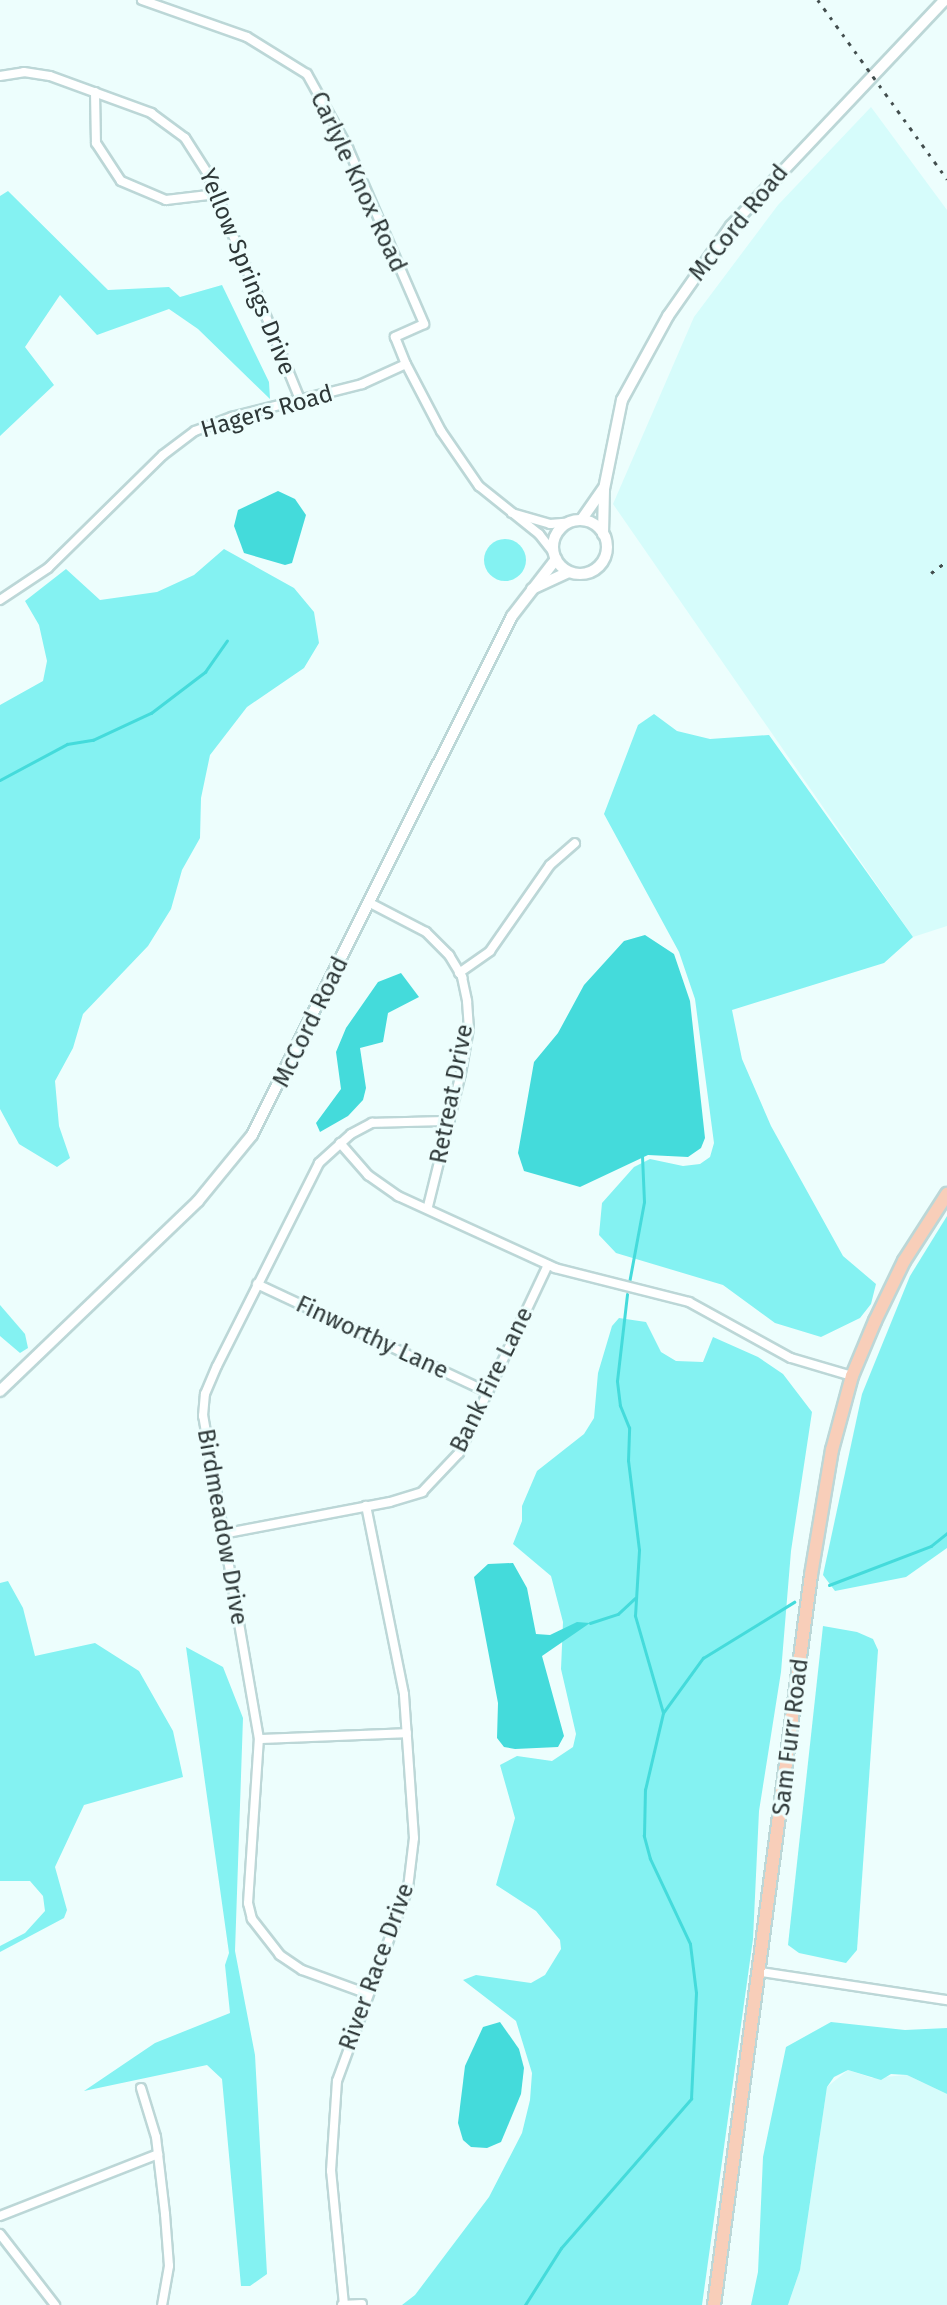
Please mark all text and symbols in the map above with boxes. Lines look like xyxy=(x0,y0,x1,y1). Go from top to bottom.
street label: Carlyle Knox Road xyxy=(304,87,412,277)
street label: McCord Road xyxy=(683,159,795,287)
street label: Yellow Springs Drive xyxy=(192,165,302,379)
street label: Hagers Road xyxy=(198,379,336,445)
street label: McCord Road xyxy=(267,952,355,1092)
street label: Retreat Drive xyxy=(424,1022,480,1166)
street label: Finworthy Lane xyxy=(291,1290,453,1386)
street label: Bank Fire Lane xyxy=(444,1303,540,1457)
street label: Birdmeadow Drive xyxy=(191,1427,253,1627)
street label: Sam Furr Road xyxy=(767,1657,815,1817)
street label: River Race Drive xyxy=(333,1879,421,2055)

